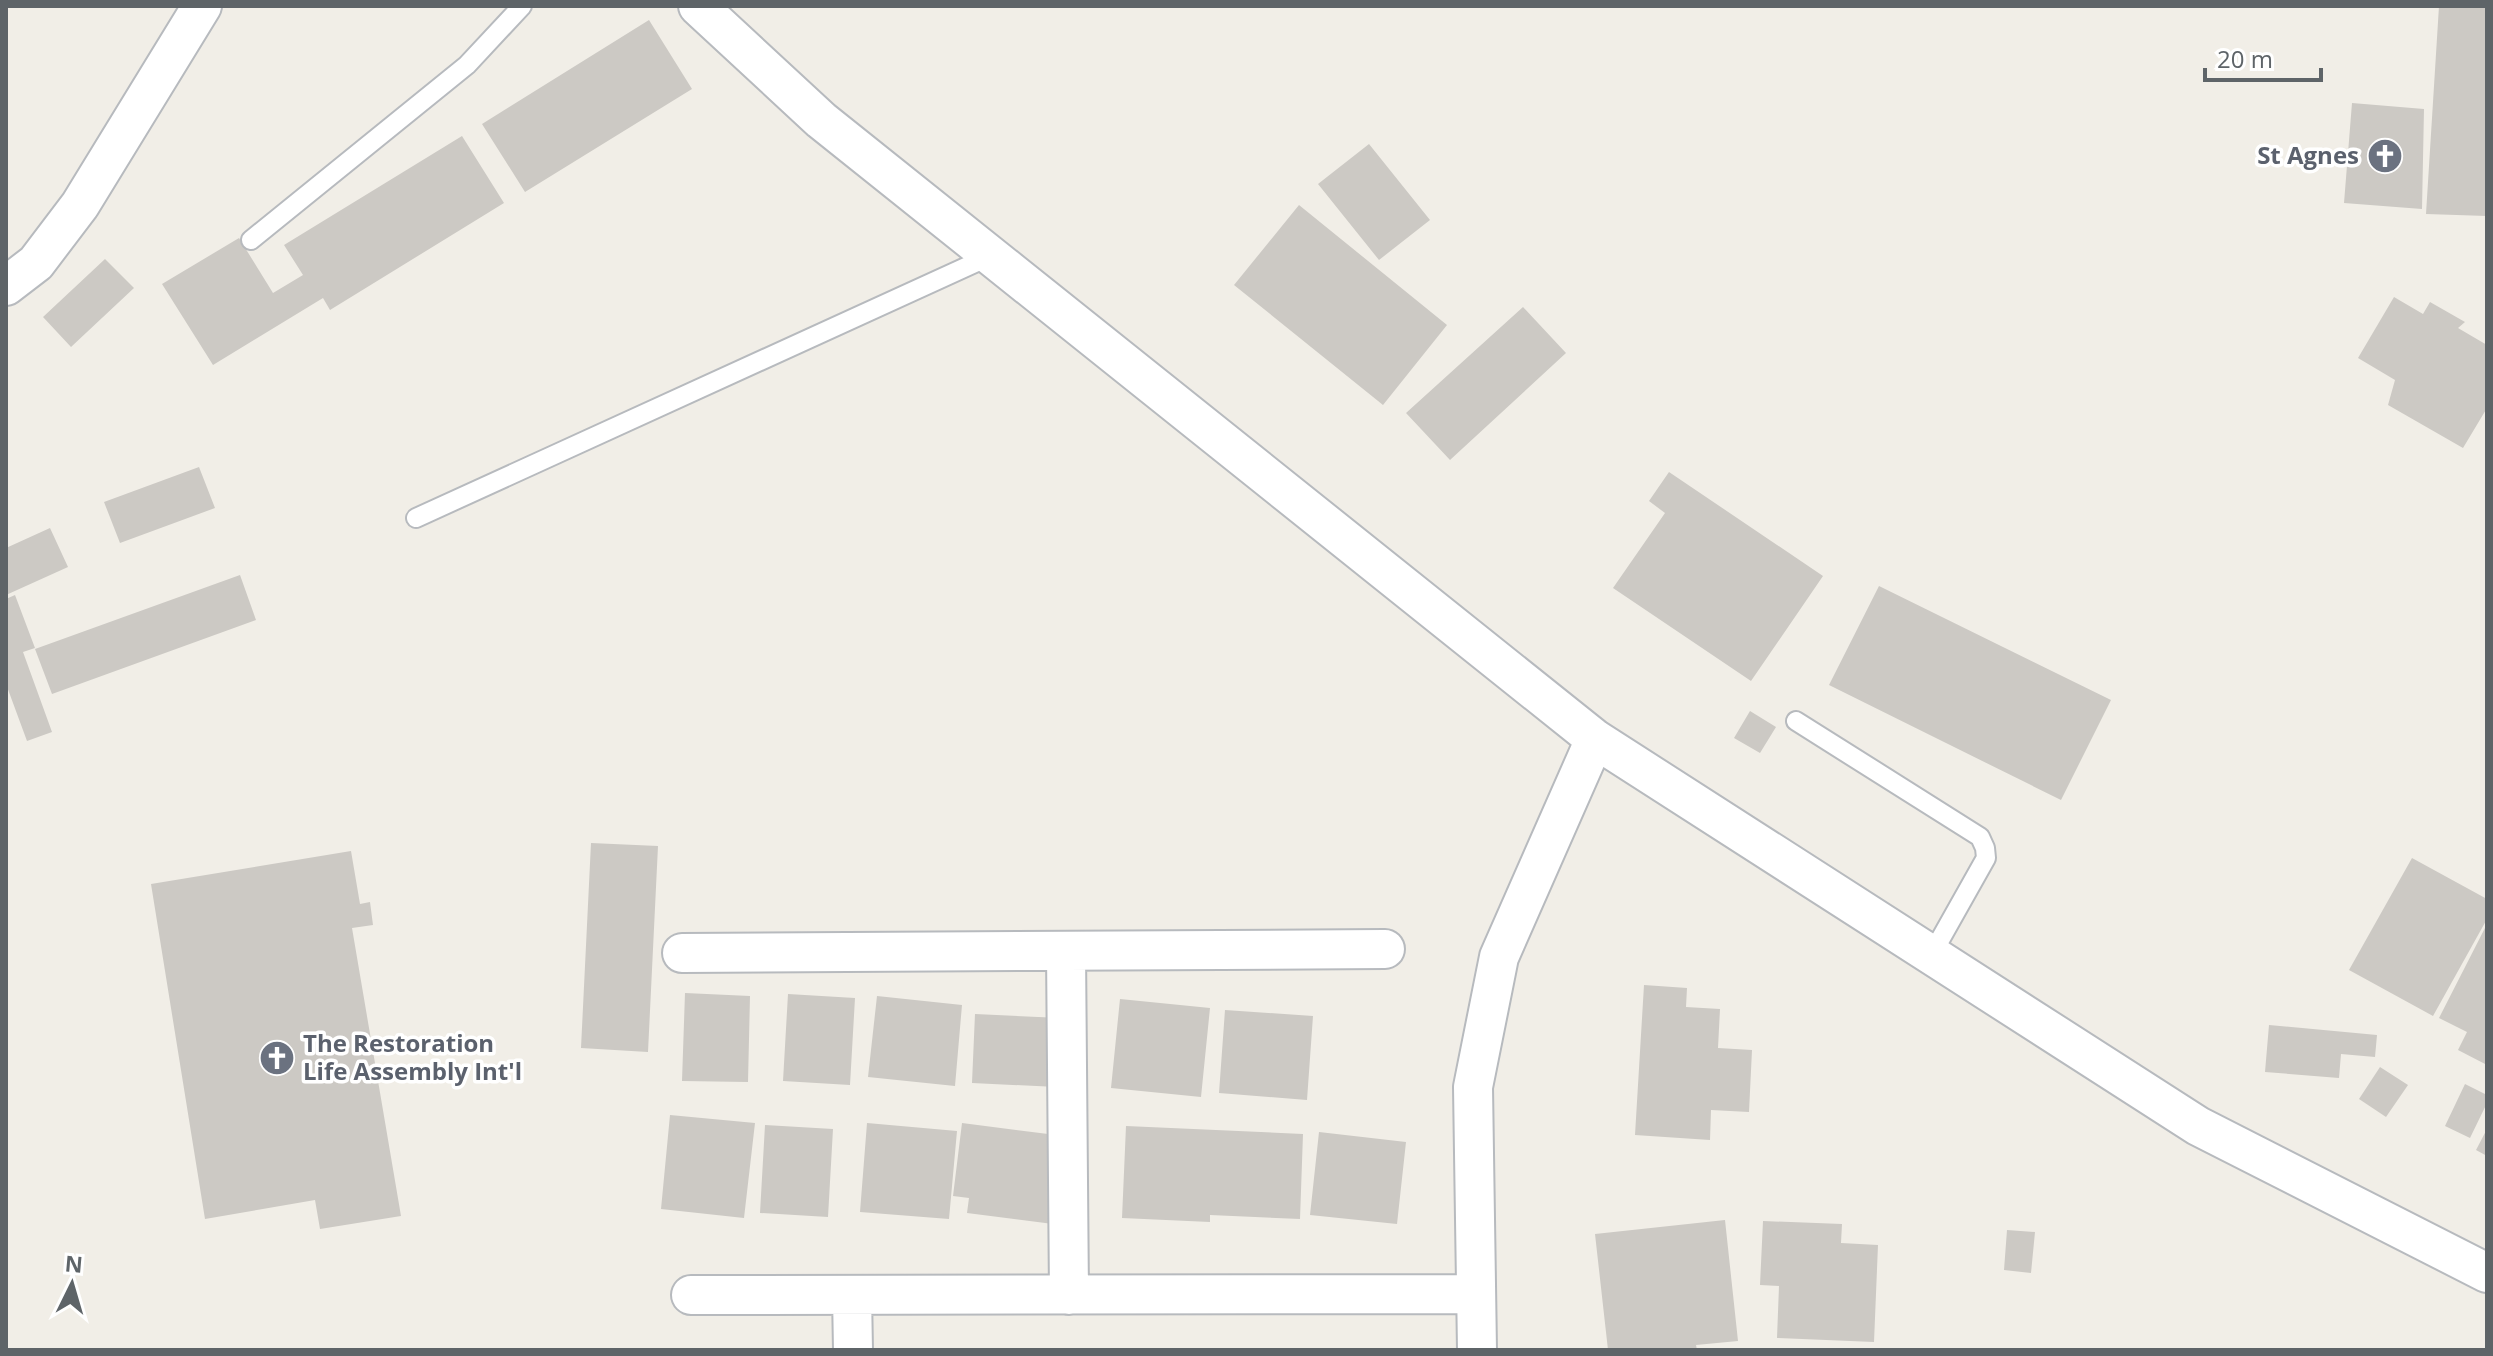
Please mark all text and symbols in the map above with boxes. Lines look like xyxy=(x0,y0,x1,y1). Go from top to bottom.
scale bar xyxy=(2205,32,2321,82)
text: 20 m xyxy=(2217,42,2273,75)
church icon: St Agnes xyxy=(2366,137,2404,175)
place label: St Agnes xyxy=(2257,138,2359,171)
place label: The Restoration Life Assembly Int'l xyxy=(303,1026,522,1087)
church icon: The Restoration Life Assembly Int'l xyxy=(258,1039,296,1077)
north arrow xyxy=(32,1244,112,1324)
text: N xyxy=(64,1247,84,1279)

